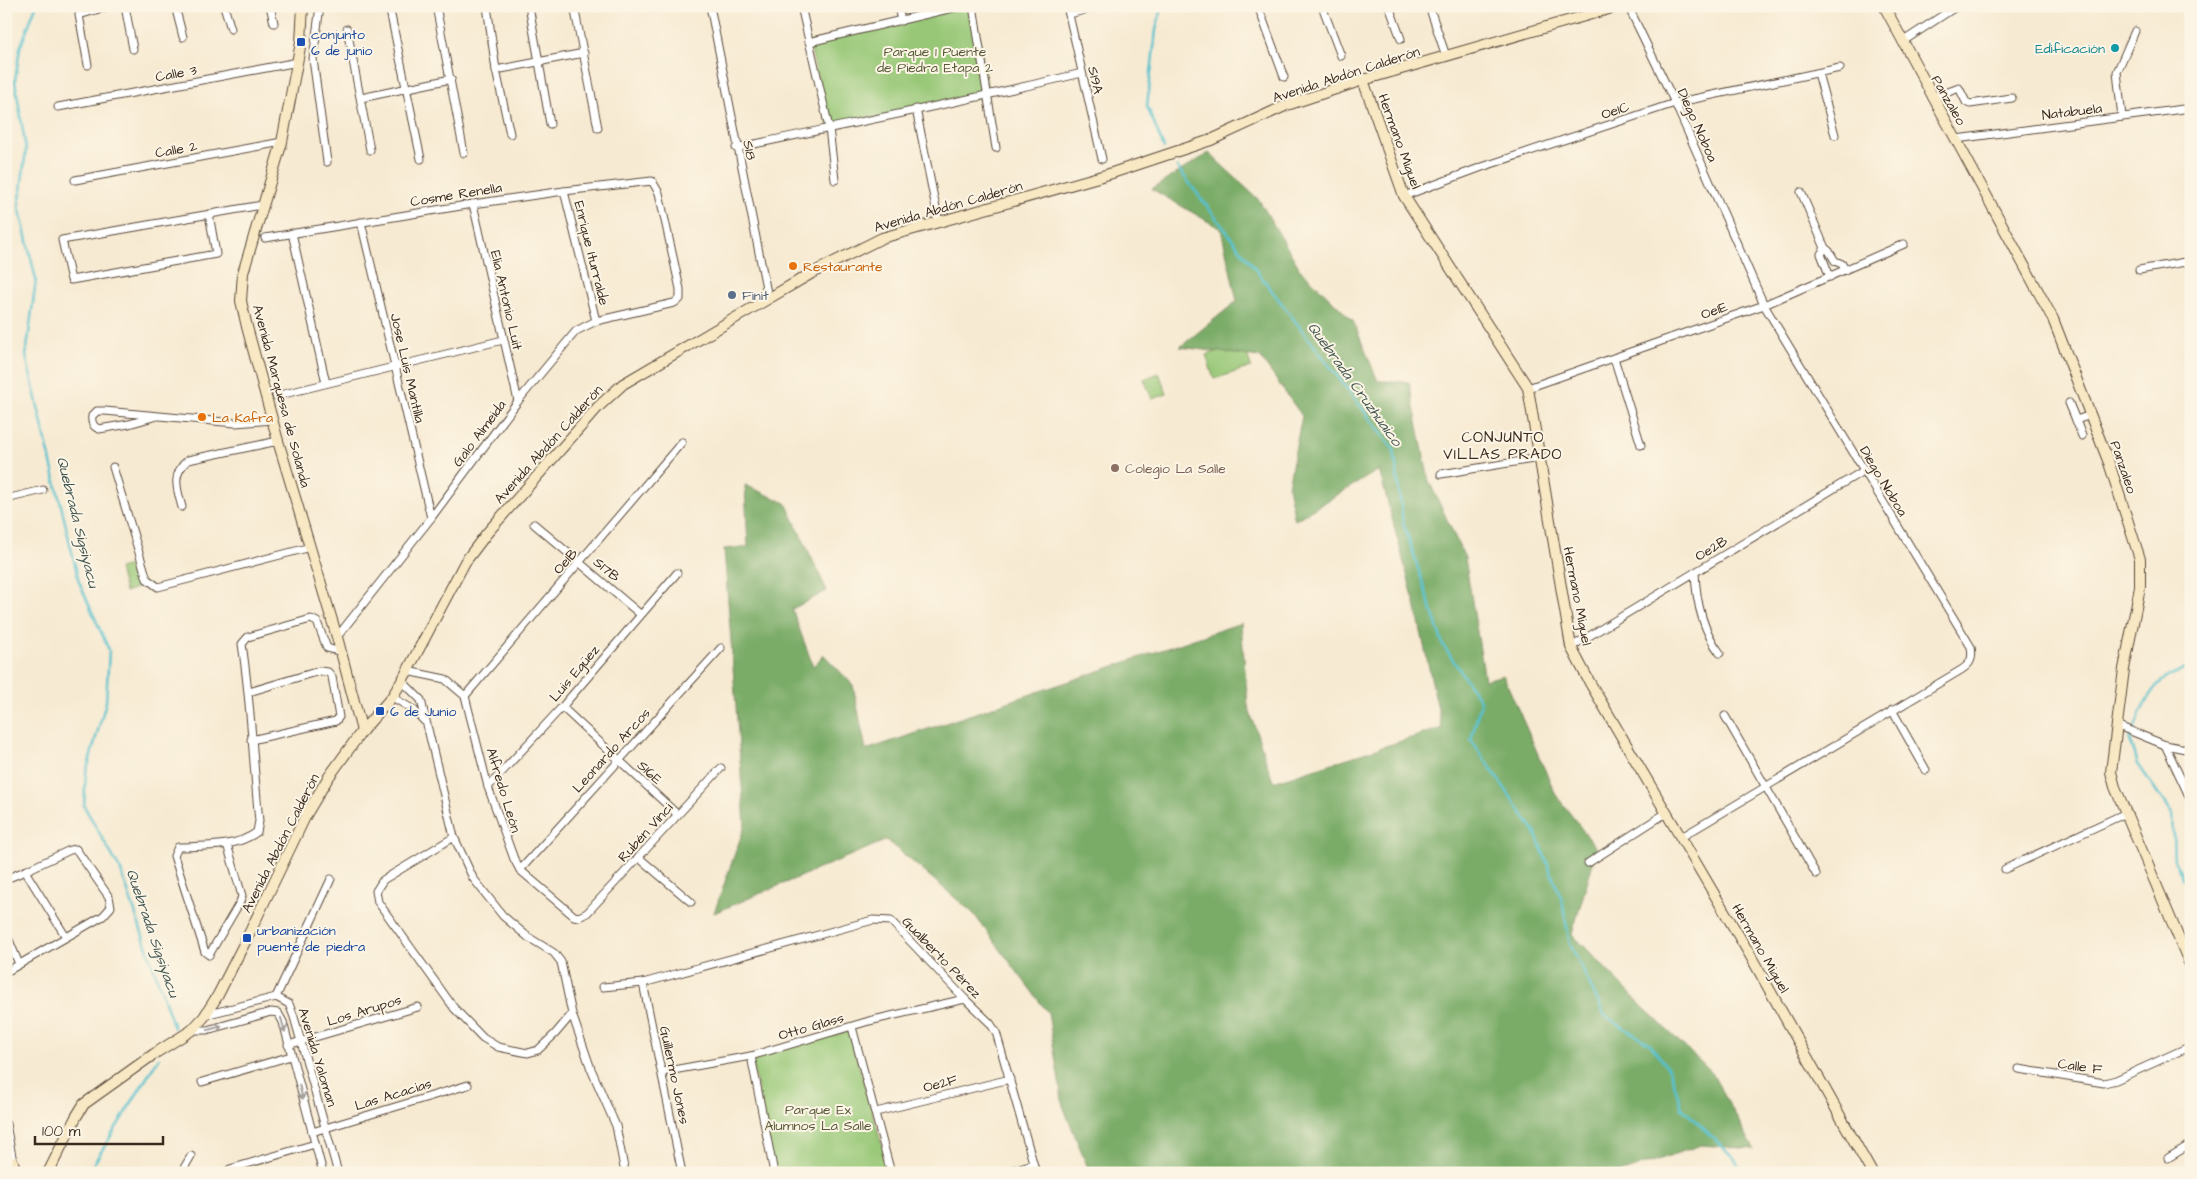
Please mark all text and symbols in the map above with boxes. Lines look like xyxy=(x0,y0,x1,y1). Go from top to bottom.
place label: conjunto 6 de junio xyxy=(311,25,372,61)
marker: conjunto 6 de junio xyxy=(295,36,307,48)
place label: Edificación xyxy=(2035,39,2105,59)
park label: Parque 1 Puente de Piedra Etapa 2 xyxy=(877,42,993,78)
street label: Avenida Abdón Calderón xyxy=(1270,42,1423,108)
marker: Edificación xyxy=(2109,42,2121,54)
street label: Calle 3 xyxy=(154,61,198,87)
street label: S19A xyxy=(1082,64,1108,96)
street label: Panzaleo xyxy=(1926,72,1971,129)
street label: Diego Noboa xyxy=(1672,85,1722,166)
street label: Hermano Miguel xyxy=(1373,91,1426,192)
street label: Oe1C xyxy=(1599,97,1632,125)
street label: Natabuela xyxy=(2041,98,2103,126)
street label: Calle 2 xyxy=(153,136,199,164)
street label: S18 xyxy=(737,139,761,162)
street label: Avenida Abdón Calderón xyxy=(872,176,1025,238)
street label: Cosme Renella xyxy=(409,178,503,212)
street label: Enrique Iturralde xyxy=(568,199,614,308)
street label: Elia Antonio Luit xyxy=(485,248,527,353)
place label: Restaurante xyxy=(803,257,883,277)
marker: Restaurante xyxy=(787,260,799,272)
place label: Finit xyxy=(742,286,769,306)
marker: Finit xyxy=(726,289,738,301)
street label: Oe1E xyxy=(1698,297,1731,325)
street label: Avenida Marquesa de Solanda xyxy=(247,303,315,490)
street label: Jose Luis Mantilla xyxy=(385,311,429,425)
water label: Quebrada Cruzhuaico xyxy=(1302,318,1408,452)
street label: Avenida Abdón Calderón xyxy=(490,381,608,509)
street label: Galo Almeida xyxy=(448,396,511,471)
place label: La Kafra xyxy=(212,408,273,428)
marker: La Kafra xyxy=(196,411,208,423)
district label: CONJUNTO VILLAS PRADO xyxy=(1443,427,1563,465)
street label: Panzaleo xyxy=(2105,438,2141,497)
street label: Diego Noboa xyxy=(1854,443,1912,521)
water label: Quebrada Sigsiyacu xyxy=(50,454,104,591)
place label: Colegio La Salle xyxy=(1125,459,1226,479)
marker: Colegio La Salle xyxy=(1109,462,1121,474)
street label: Oe2B xyxy=(1691,531,1732,566)
street label: Oe1B xyxy=(549,544,583,579)
street label: Hermano Miguel xyxy=(1558,545,1596,647)
street label: S17B xyxy=(589,553,624,587)
street label: Luis Egüez xyxy=(545,641,605,706)
place label: 6 de Junio xyxy=(390,702,456,722)
street label: Leonardo Arcos xyxy=(568,704,655,798)
marker: 6 de Junio xyxy=(374,705,386,717)
street label: Alfredo León xyxy=(481,745,525,835)
street label: S16E xyxy=(632,756,667,790)
street label: Avenida Abdón Calderón xyxy=(237,770,325,917)
street label: Rubén Vinci xyxy=(614,798,678,867)
water label: Quebrada Sigsiyacu xyxy=(120,866,185,1002)
street label: Hermano Miguel xyxy=(1726,900,1794,997)
street label: Gualberto Pérez xyxy=(897,912,986,1003)
place label: urbanización puente de piedra xyxy=(257,921,365,957)
marker: urbanización puente de piedra xyxy=(241,932,253,944)
street label: Los Arupos xyxy=(325,990,404,1032)
street label: Avenida Yaloman xyxy=(292,1005,342,1109)
street label: Otto Glass xyxy=(776,1008,846,1046)
one-way arrow xyxy=(279,1016,288,1032)
one-way arrow xyxy=(206,1022,222,1032)
street label: Guillermo Jones xyxy=(654,1024,694,1126)
street label: Calle F xyxy=(2057,1054,2103,1080)
street label: Oe2F xyxy=(921,1070,960,1098)
street label: Las Acacias xyxy=(352,1074,434,1116)
one-way arrow xyxy=(297,1084,307,1100)
park label: Parque Ex Alumnos La Salle xyxy=(764,1100,872,1136)
scale bar xyxy=(35,1114,162,1146)
text: 100 m xyxy=(42,1121,81,1142)

